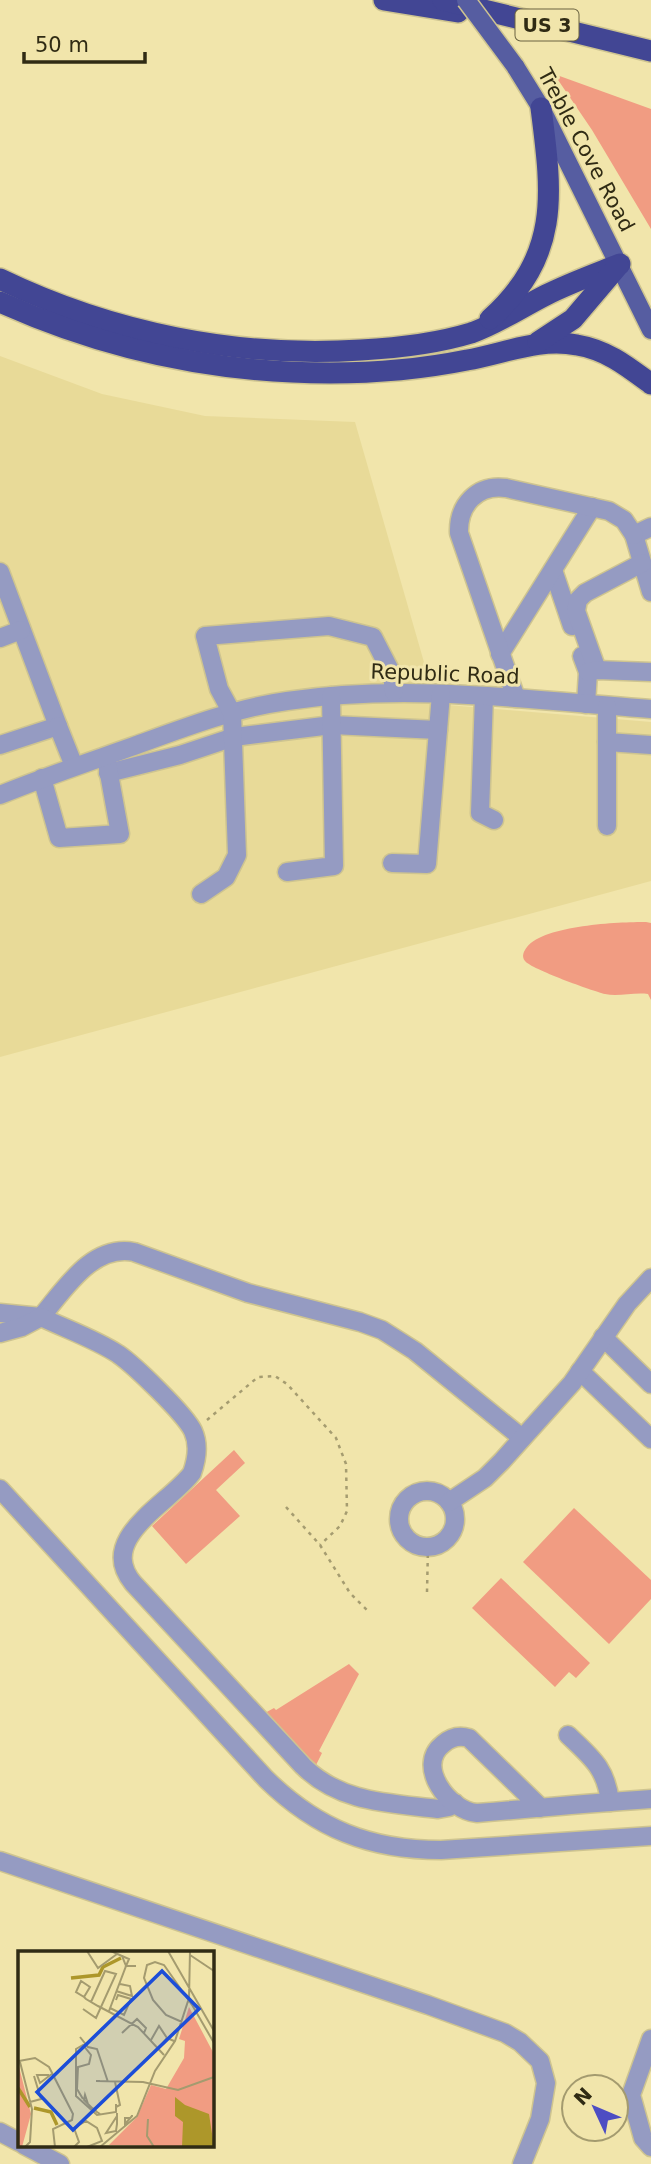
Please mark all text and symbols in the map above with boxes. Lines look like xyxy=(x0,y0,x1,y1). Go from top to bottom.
road number: US 3 xyxy=(516,10,578,41)
scale bar xyxy=(24,21,145,65)
text: 50 m xyxy=(35,33,89,57)
street label: Treble Cove Road xyxy=(532,63,639,236)
street label: Republic Road xyxy=(370,659,520,689)
inset map xyxy=(18,1951,214,2146)
north arrow xyxy=(560,2073,630,2143)
text: N xyxy=(569,2083,596,2110)

